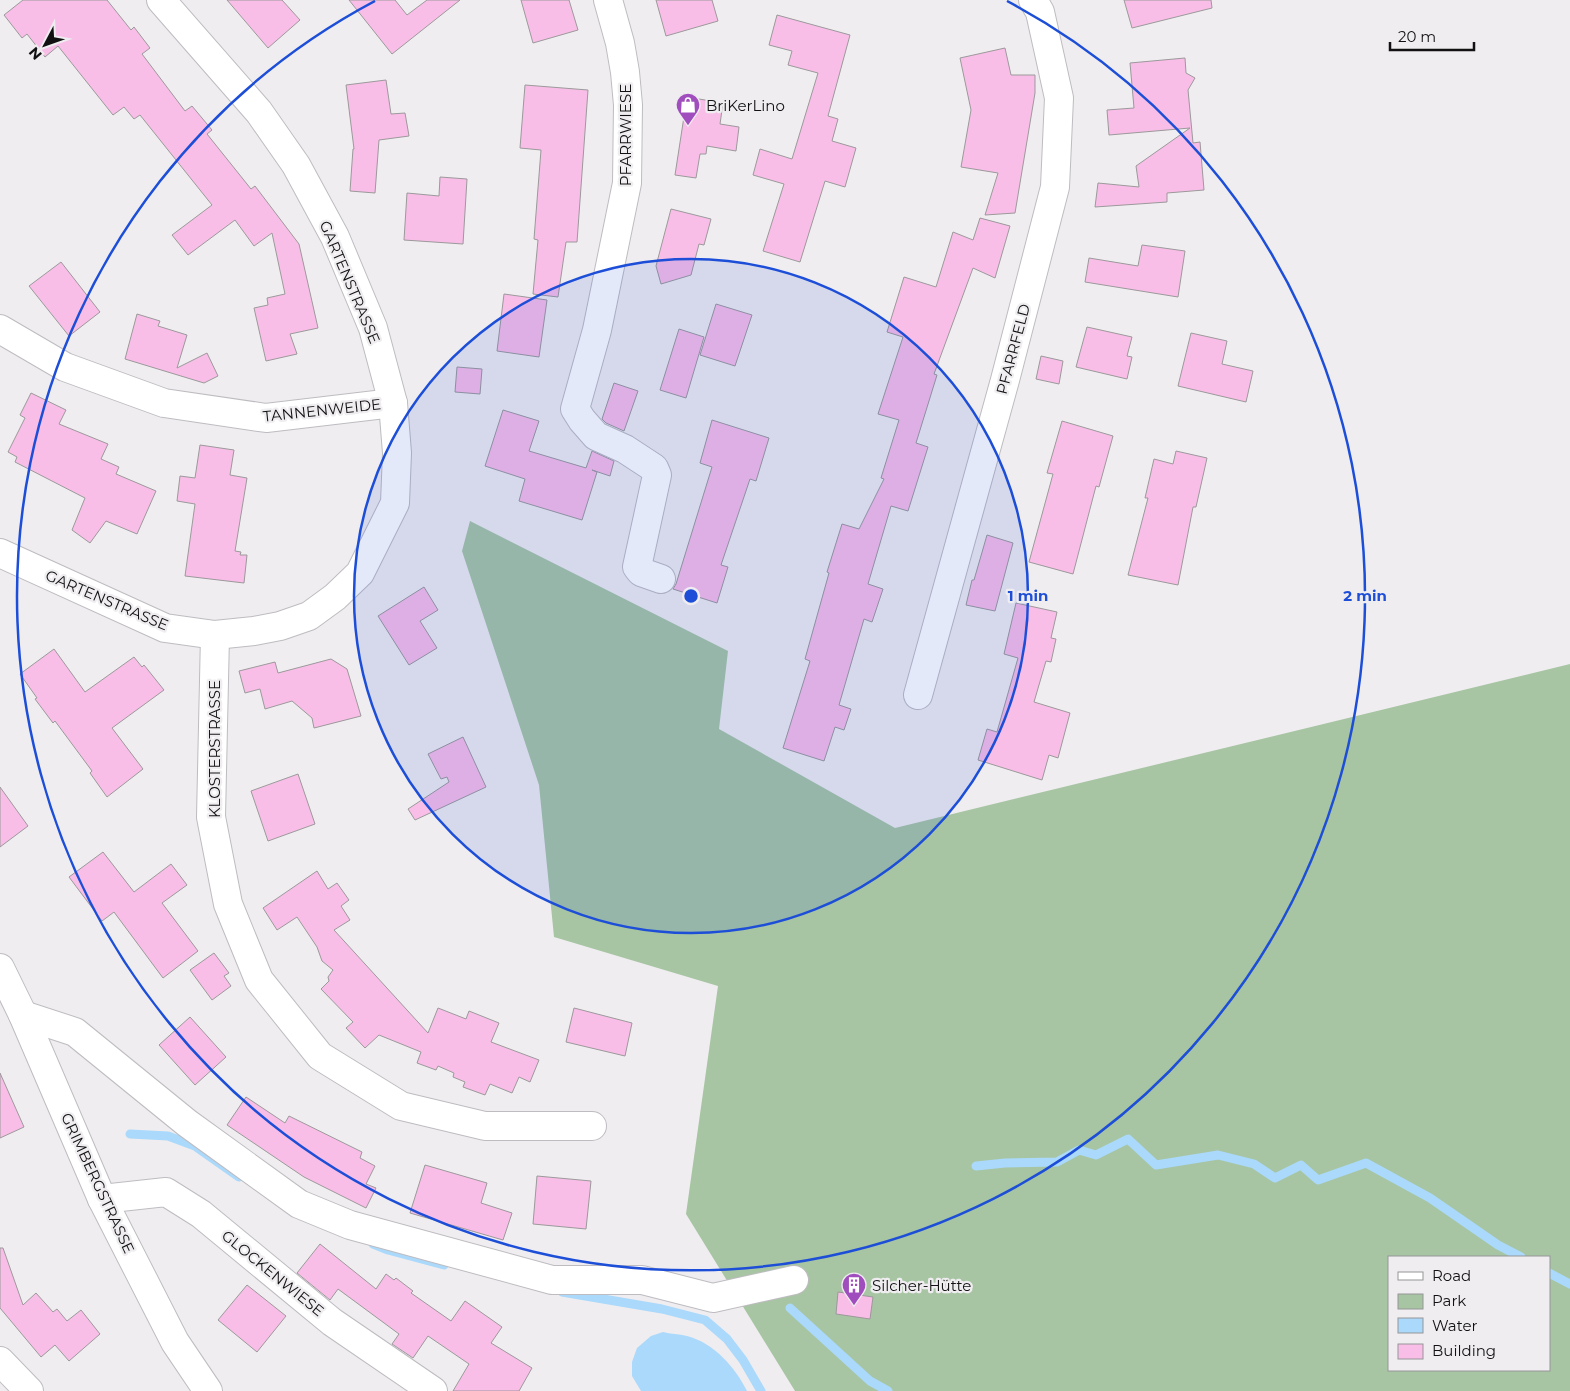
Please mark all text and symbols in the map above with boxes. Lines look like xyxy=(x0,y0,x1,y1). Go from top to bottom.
north arrow xyxy=(20,20,70,70)
scale bar xyxy=(1390,20,1474,52)
text: 20 m xyxy=(1398,27,1436,46)
text: N xyxy=(25,43,46,64)
street label: PFARRWIESE xyxy=(616,84,635,186)
shop icon: BriKerLino xyxy=(675,92,701,126)
place label: BriKerLino xyxy=(706,96,785,115)
street label: GARTENSTRASSE xyxy=(316,218,384,346)
street label: PFARRFELD xyxy=(992,302,1034,396)
street label: TANNENWEIDE xyxy=(262,394,382,426)
street label: GARTENSTRASSE xyxy=(43,566,171,634)
text: 1 min xyxy=(1008,586,1048,605)
text: 2 min xyxy=(1343,586,1387,605)
centre of rings xyxy=(682,587,700,605)
street label: KLOSTERSTRASSE xyxy=(205,680,224,818)
street label: GRIMBERGSTRASSE xyxy=(57,1110,139,1256)
street label: GLOCKENWIESE xyxy=(218,1226,328,1320)
legend xyxy=(1388,1256,1550,1371)
text: Road xyxy=(1432,1266,1471,1285)
building icon: Silcher-Hütte xyxy=(841,1272,867,1306)
place label: Silcher-Hütte xyxy=(872,1276,971,1295)
text: Park xyxy=(1432,1291,1466,1310)
text: Water xyxy=(1432,1316,1478,1335)
text: Building xyxy=(1432,1341,1496,1360)

